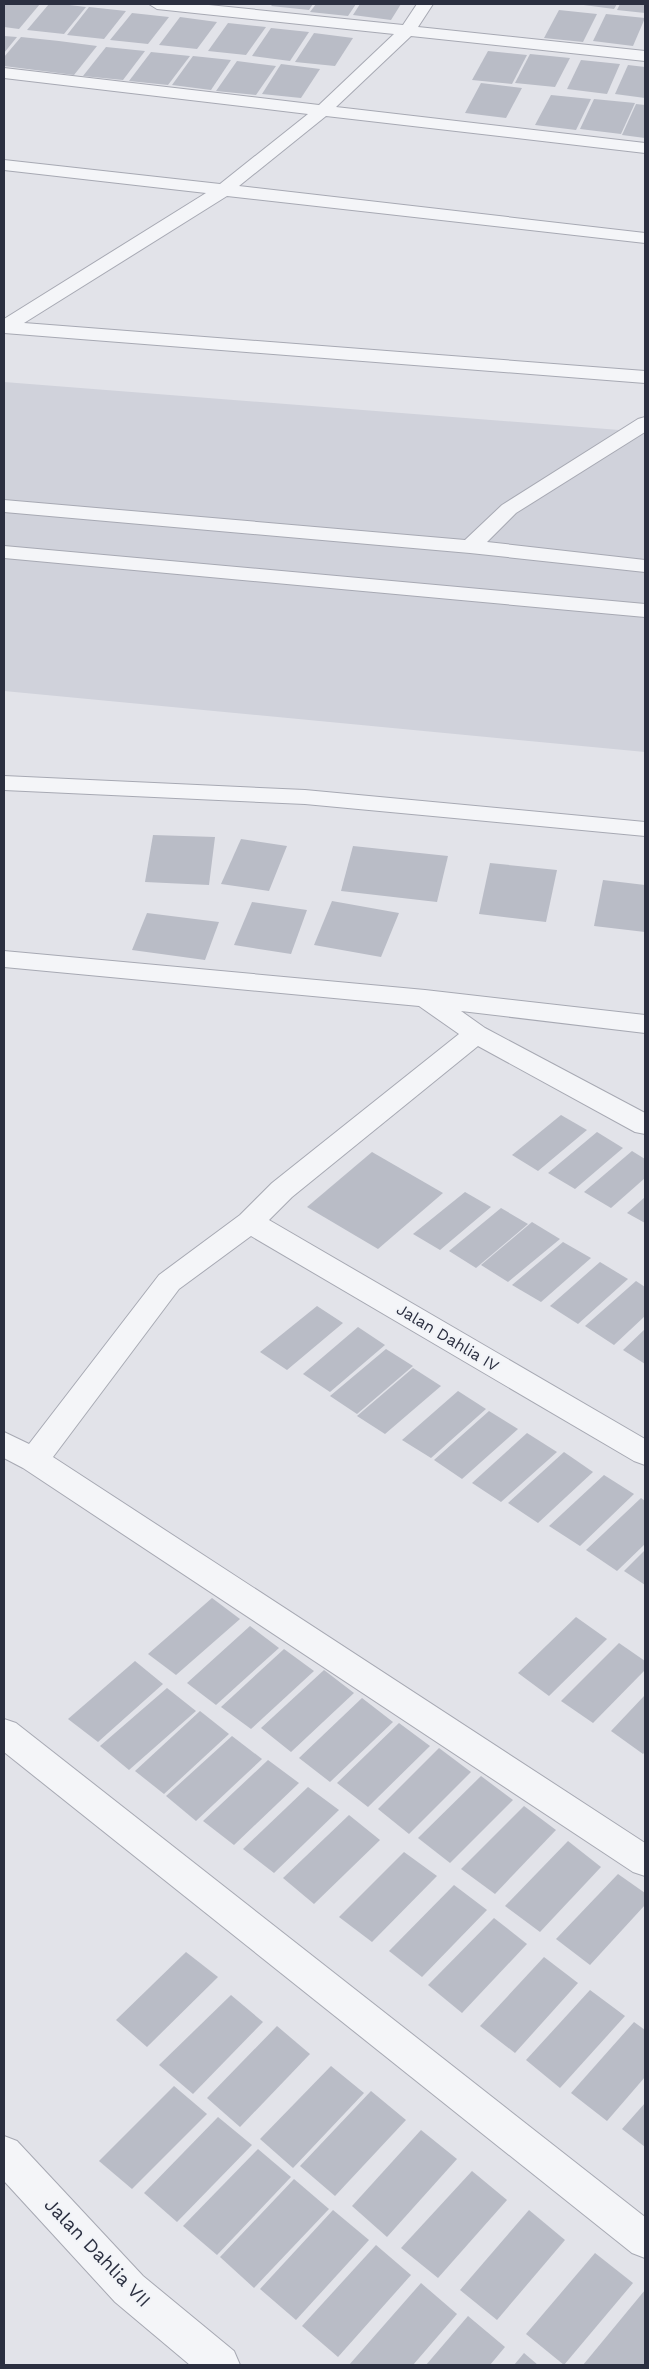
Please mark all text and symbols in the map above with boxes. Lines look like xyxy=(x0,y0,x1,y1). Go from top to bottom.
street label: Jalan Dahlia IV xyxy=(393,1299,502,1375)
street label: Jalan Dahlia VII xyxy=(40,2193,156,2312)

